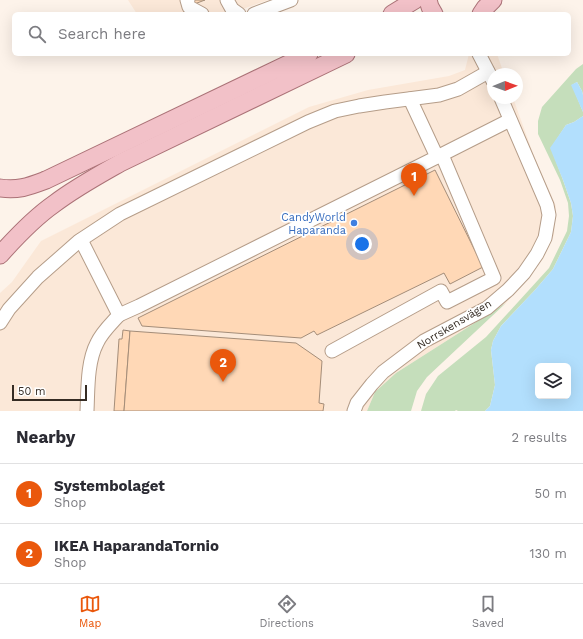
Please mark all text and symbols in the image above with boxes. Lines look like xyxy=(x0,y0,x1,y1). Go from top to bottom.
search box xyxy=(12,12,571,56)
icon: search xyxy=(26,23,48,45)
text: Search here xyxy=(58,25,146,43)
north arrow xyxy=(487,68,523,104)
pin: 1 xyxy=(401,163,427,196)
place label: CandyWorld Haparanda xyxy=(281,211,346,237)
marker: CandyWorld Haparanda xyxy=(349,218,359,228)
your location xyxy=(352,234,372,254)
street label: Norrskensvägen xyxy=(415,297,494,352)
pin: 2 xyxy=(210,349,236,382)
map controls xyxy=(535,363,571,399)
button: layers xyxy=(535,363,571,399)
scale bar xyxy=(12,383,87,402)
text: 50 m xyxy=(18,385,45,398)
text: Nearby xyxy=(16,427,75,447)
text: 2 results xyxy=(512,430,567,445)
text: Systembolaget xyxy=(54,477,165,495)
text: 1 xyxy=(26,486,32,501)
text: 50 m xyxy=(535,486,567,501)
text: Shop xyxy=(54,495,86,510)
text: IKEA HaparandaTornio xyxy=(54,537,219,555)
text: 2 xyxy=(25,546,33,561)
text: 130 m xyxy=(529,546,567,561)
text: Shop xyxy=(54,555,86,570)
tab: Map xyxy=(79,593,101,630)
tab: Directions xyxy=(260,593,314,630)
tab: Saved xyxy=(472,593,504,630)

